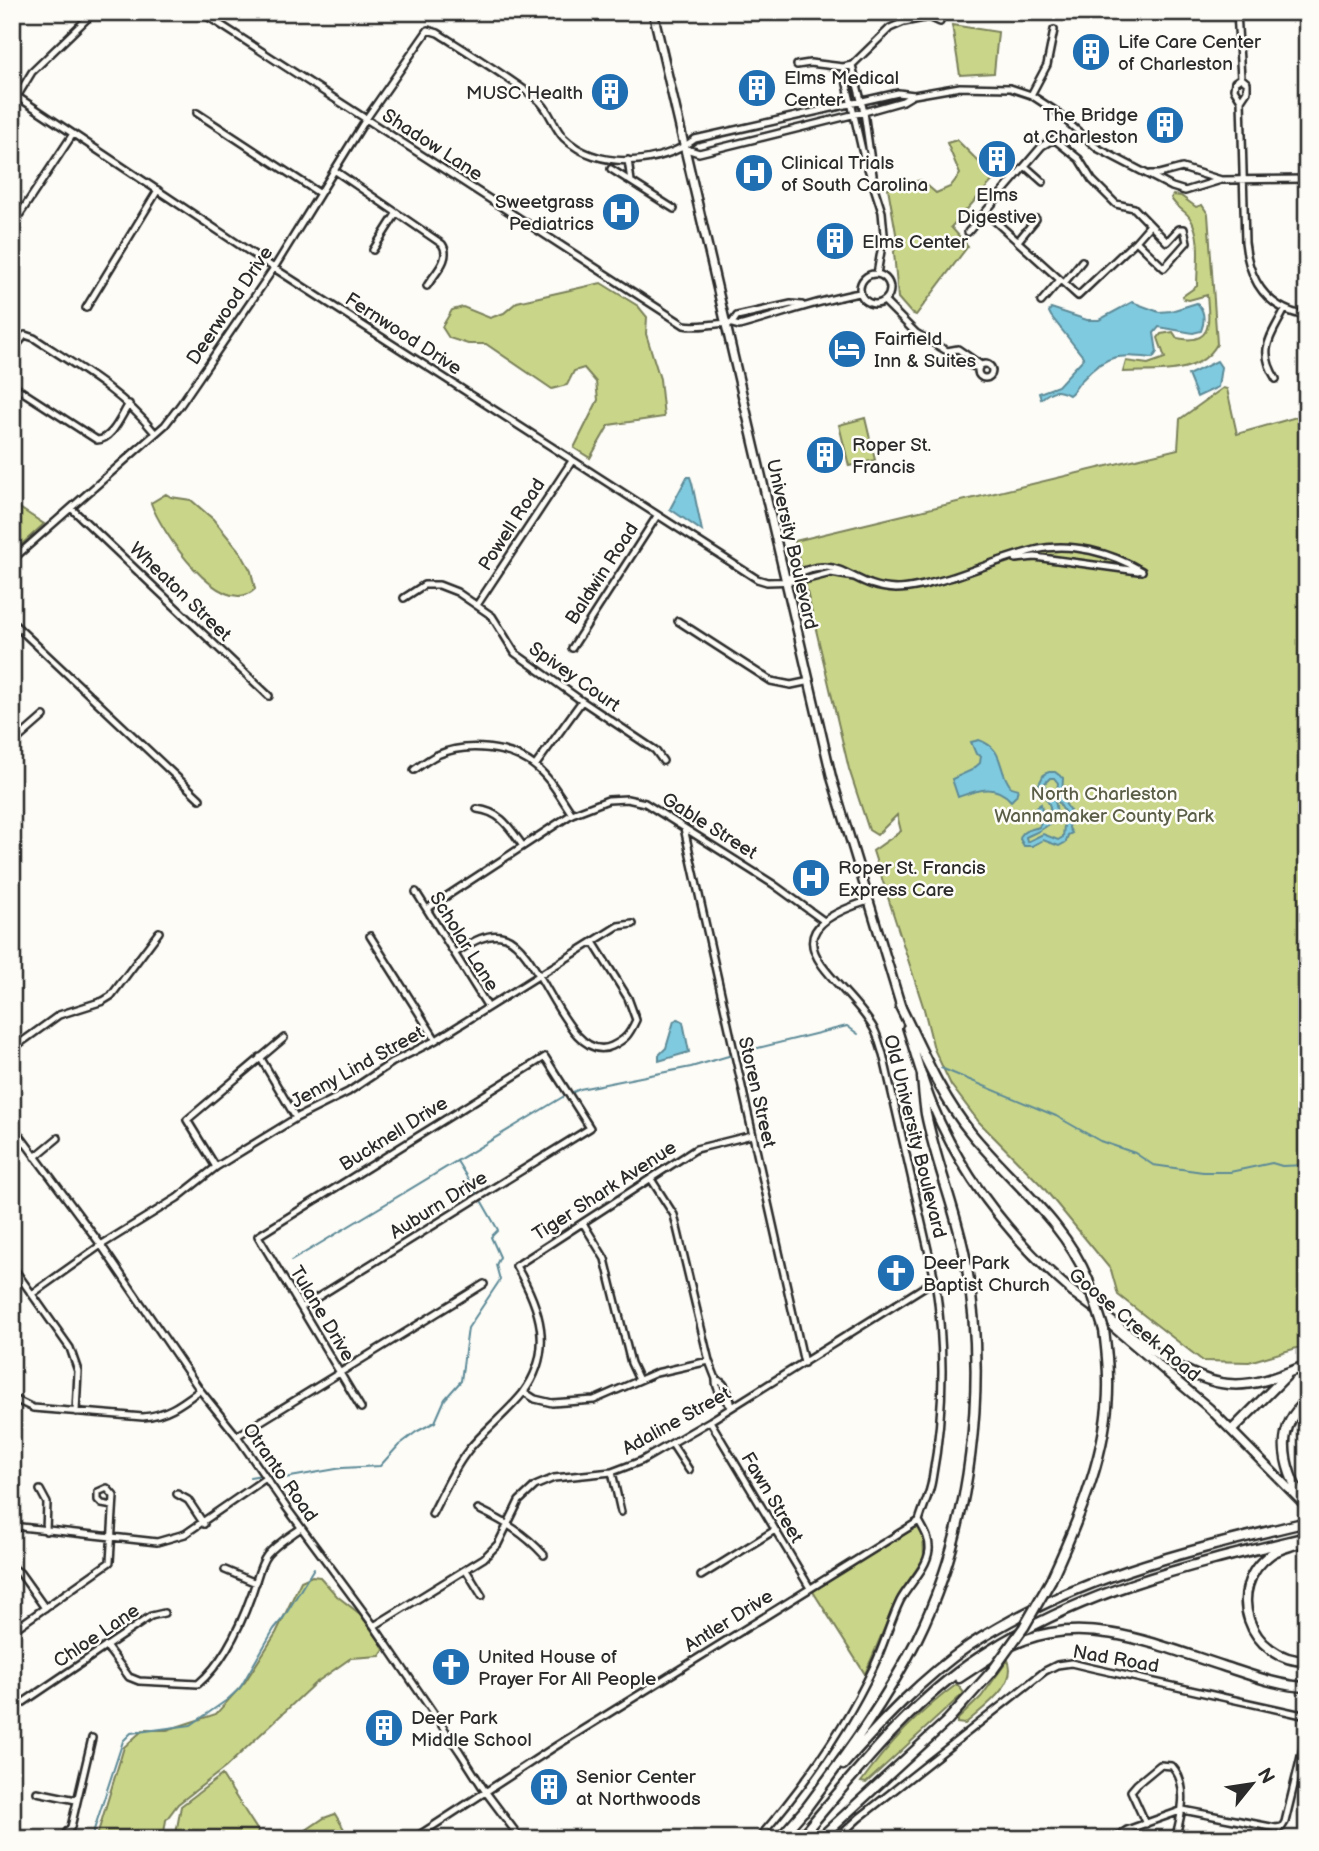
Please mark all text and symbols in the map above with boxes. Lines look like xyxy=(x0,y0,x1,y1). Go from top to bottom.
building icon: Life Care Center of Charleston xyxy=(1070,31,1112,73)
place label: Life Care Center of Charleston xyxy=(1118,31,1262,76)
building icon: Elms Medical Center xyxy=(736,67,778,109)
place label: Elms Medical Center xyxy=(784,67,899,112)
building icon: MUSC Health xyxy=(589,71,631,113)
place label: MUSC Health xyxy=(466,82,583,105)
street label: Shadow Lane xyxy=(378,104,487,186)
place label: The Bridge at Charleston xyxy=(1023,104,1138,149)
building icon: The Bridge at Charleston xyxy=(1144,104,1186,146)
building icon: Elms Digestive xyxy=(976,138,1018,180)
hospital icon: Clinical Trials of South Carolina xyxy=(733,152,775,194)
place label: Clinical Trials of South Carolina xyxy=(781,152,928,197)
place label: Elms Digestive xyxy=(957,184,1037,229)
place label: Sweetgrass Pediatrics xyxy=(495,191,594,236)
hospital icon: Sweetgrass Pediatrics xyxy=(600,191,642,233)
building icon: Elms Center xyxy=(814,220,856,262)
place label: Elms Center xyxy=(862,231,969,254)
street label: Deerwood Drive xyxy=(182,242,278,369)
street label: Fernwood Drive xyxy=(341,288,466,380)
hotel icon: Fairfield Inn & Suites xyxy=(826,328,868,370)
place label: Fairfield Inn & Suites xyxy=(874,328,976,373)
building icon: Roper St. Francis xyxy=(804,434,846,476)
place label: Roper St. Francis xyxy=(852,434,931,479)
street label: University Boulevard xyxy=(761,457,822,632)
street label: Powell Road xyxy=(474,474,551,575)
street label: Baldwin Road xyxy=(561,518,644,629)
street label: Wheaton Street xyxy=(124,538,236,647)
street label: Spivey Court xyxy=(524,637,624,717)
park label: North Charleston Wannamaker County Park xyxy=(994,783,1215,828)
street label: Gable Street xyxy=(657,788,761,865)
hospital icon: Roper St. Francis Express Care xyxy=(790,857,832,899)
place label: Roper St. Francis Express Care xyxy=(838,857,986,902)
street label: Scholar Lane xyxy=(424,888,503,996)
street label: Jenny Lind Street xyxy=(287,1021,428,1113)
street label: Old University Boulevard xyxy=(878,1032,951,1240)
street label: Storen Street xyxy=(733,1035,780,1150)
street label: Bucknell Drive xyxy=(335,1092,452,1177)
street label: Tiger Shark Avenue xyxy=(529,1136,681,1246)
street label: Auburn Drive xyxy=(386,1166,492,1244)
church icon: Deer Park Baptist Church xyxy=(875,1252,917,1294)
place label: Deer Park Baptist Church xyxy=(923,1252,1050,1297)
street label: Tulane Drive xyxy=(284,1262,359,1366)
street label: Goose Creek Road xyxy=(1064,1263,1204,1387)
street label: Adaline Street xyxy=(618,1382,735,1461)
street label: Otranto Road xyxy=(237,1419,322,1527)
street label: Fawn Street xyxy=(736,1448,808,1548)
street label: Antler Drive xyxy=(680,1585,777,1658)
street label: Chloe Lane xyxy=(50,1599,144,1673)
street label: Nad Road xyxy=(1071,1641,1161,1678)
church icon: United House of Prayer For All People xyxy=(430,1646,472,1688)
place label: United House of Prayer For All People xyxy=(478,1646,656,1691)
building icon: Deer Park Middle School xyxy=(363,1707,405,1749)
place label: Deer Park Middle School xyxy=(411,1707,532,1752)
north arrow xyxy=(1218,1750,1288,1820)
text: N xyxy=(1252,1764,1279,1788)
building icon: Senior Center at Northwoods xyxy=(528,1766,570,1808)
place label: Senior Center at Northwoods xyxy=(576,1766,701,1811)

